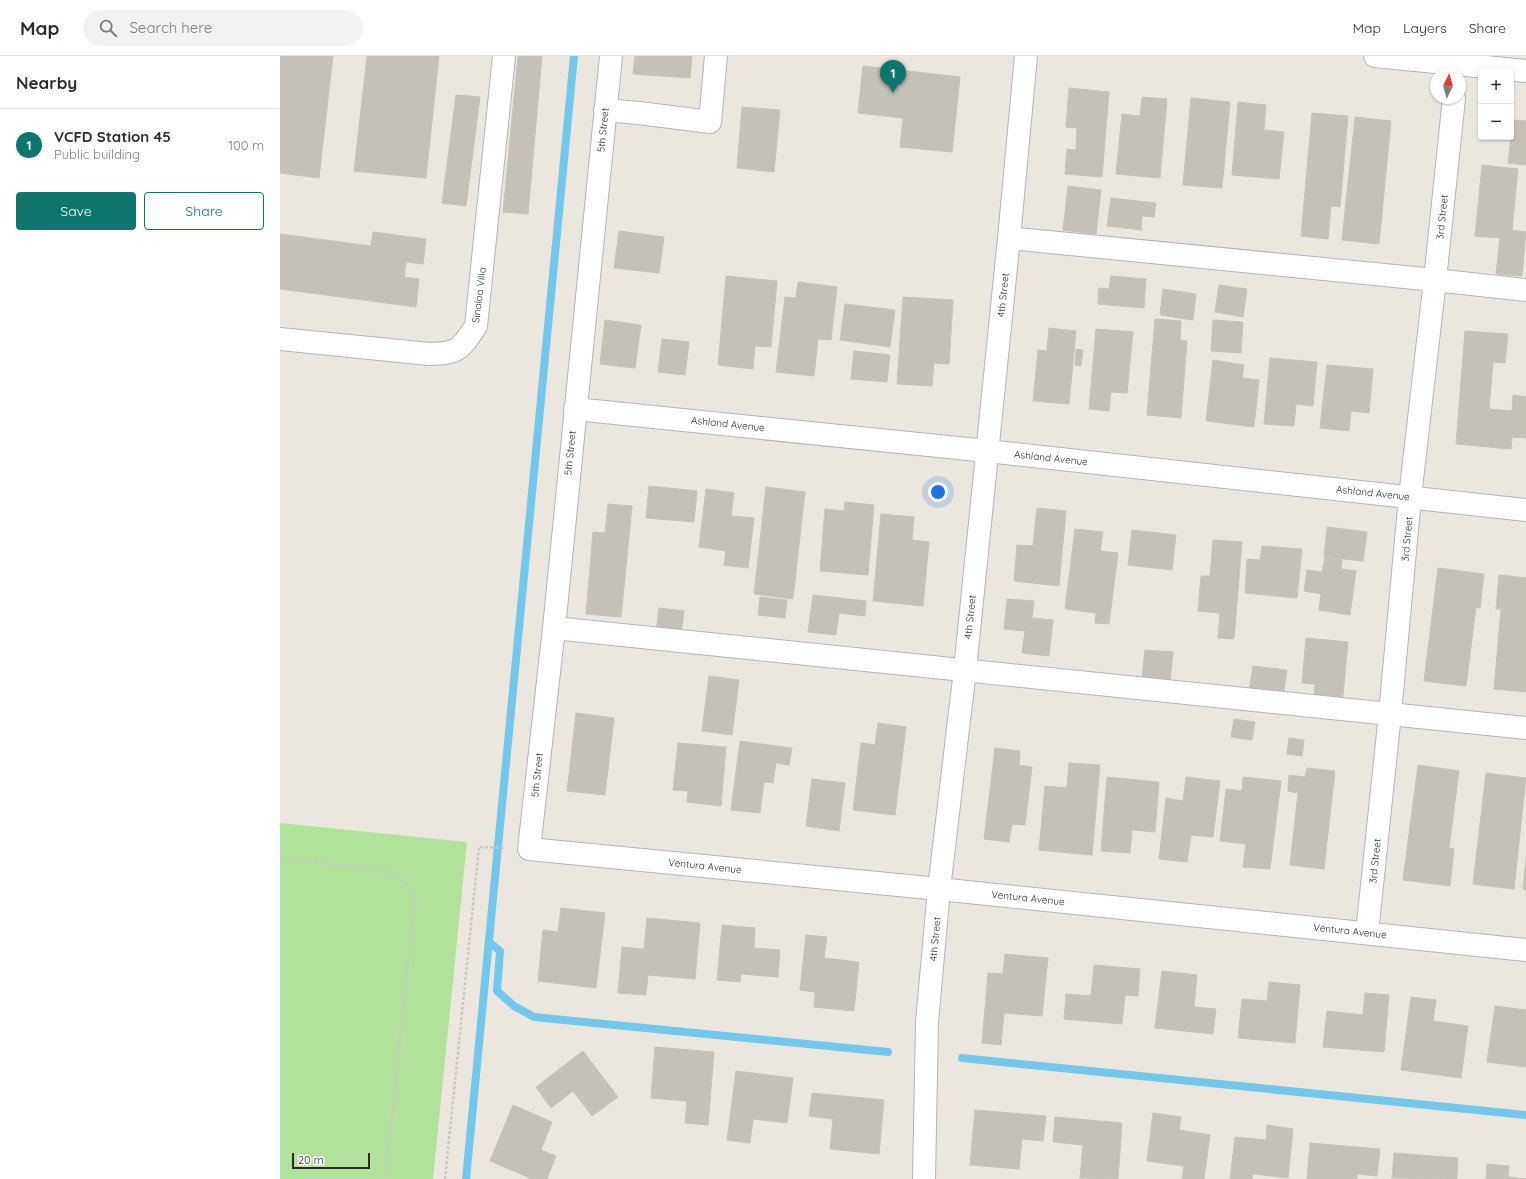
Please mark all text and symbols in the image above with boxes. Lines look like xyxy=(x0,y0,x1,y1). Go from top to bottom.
search box xyxy=(83,10,363,46)
text: Map xyxy=(20,16,59,40)
icon: search xyxy=(97,17,119,39)
text: Search here xyxy=(129,18,212,37)
text: Map xyxy=(1352,19,1381,37)
text: Layers xyxy=(1403,19,1447,37)
text: Share xyxy=(1469,19,1506,37)
pin: 1 xyxy=(880,60,906,93)
north arrow xyxy=(1430,68,1466,104)
map controls xyxy=(1478,68,1514,140)
button: + xyxy=(1478,68,1514,104)
text: Nearby xyxy=(16,72,77,93)
button: − xyxy=(1478,104,1514,140)
street label: 5th Street xyxy=(594,107,612,153)
text: VCFD Station 45 xyxy=(54,127,171,146)
text: 1 xyxy=(26,137,32,153)
text: 100 m xyxy=(228,137,264,153)
text: Public building xyxy=(54,146,140,162)
button: Save xyxy=(16,192,136,230)
button: Share xyxy=(144,192,264,230)
street label: 3rd Street xyxy=(1433,193,1451,240)
street label: Sinaloa Villa xyxy=(469,266,489,324)
street label: 4th Street xyxy=(994,272,1012,318)
street label: Ashland Avenue xyxy=(691,414,766,434)
street label: 5th Street xyxy=(561,430,579,476)
street label: Ashland Avenue xyxy=(1014,448,1089,468)
your location xyxy=(928,482,948,502)
street label: Ashland Avenue xyxy=(1336,483,1411,503)
street label: 3rd Street xyxy=(1399,515,1415,562)
street label: 4th Street xyxy=(961,594,979,640)
street label: 5th Street xyxy=(528,752,546,798)
street label: 3rd Street xyxy=(1366,837,1384,884)
street label: Ventura Avenue xyxy=(668,856,743,876)
street label: Ventura Avenue xyxy=(991,888,1066,908)
street label: 4th Street xyxy=(927,916,943,962)
street label: Ventura Avenue xyxy=(1313,921,1388,941)
scale bar xyxy=(292,1151,370,1170)
text: 20 m xyxy=(298,1153,324,1167)

